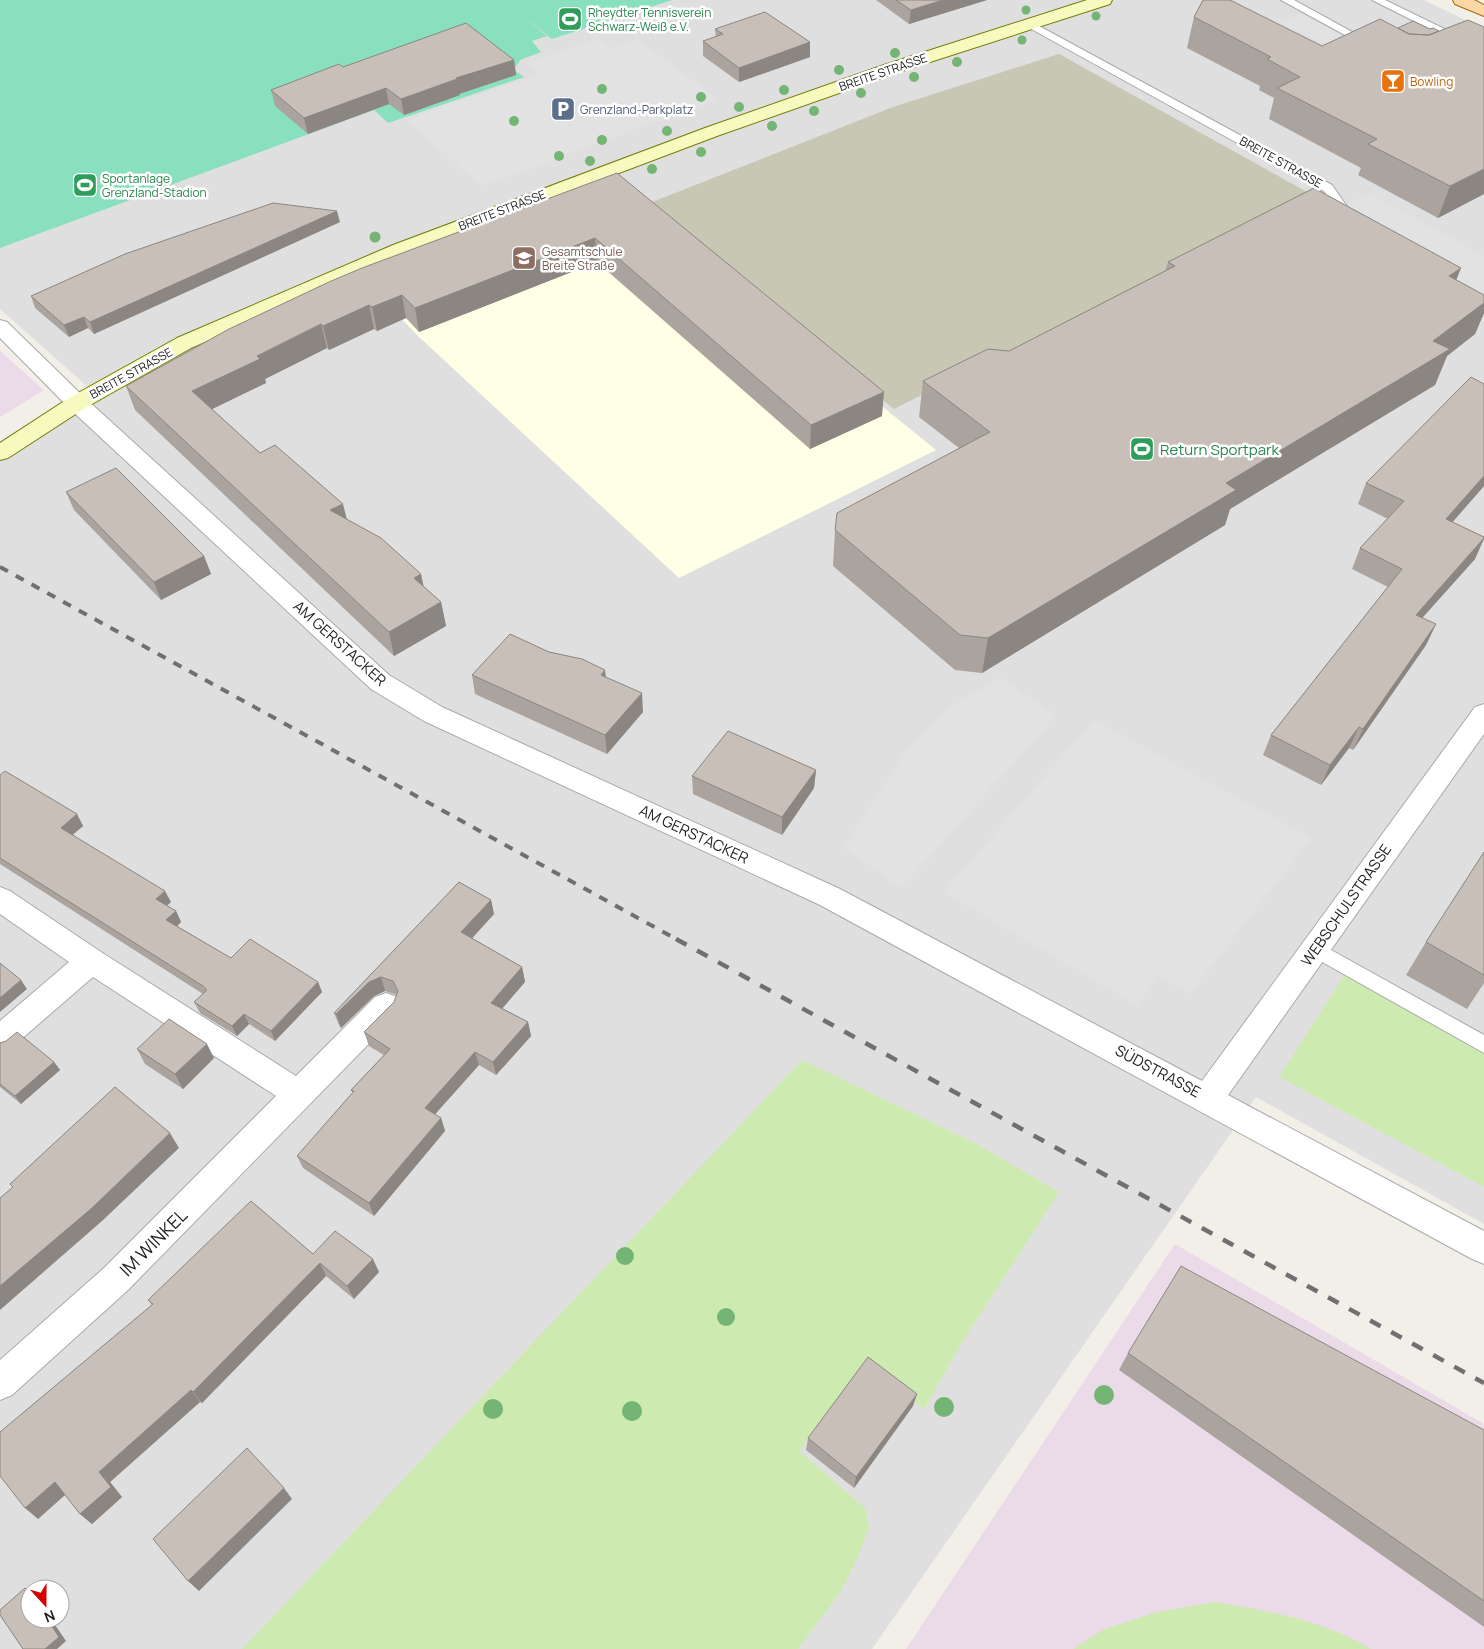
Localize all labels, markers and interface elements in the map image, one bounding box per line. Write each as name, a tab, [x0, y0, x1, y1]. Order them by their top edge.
place label: Rheydter Tennisverein Schwarz-Weiß e.V.	[588, 4, 711, 35]
sports icon: Rheydter Tennisverein Schwarz-Weiß e.V.	[557, 6, 583, 32]
street label: BREITE STRASSE	[837, 49, 930, 95]
bar icon: Bowling	[1380, 68, 1406, 94]
place label: Bowling	[1410, 73, 1453, 90]
parking icon: Grenzland-Parkplatz	[550, 96, 576, 122]
place label: Grenzland-Parkplatz	[580, 101, 693, 118]
street label: BREITE STRASSE	[1237, 132, 1326, 192]
place label: Sportanlage Grenzland-Stadion	[102, 170, 207, 201]
sports icon: Sportanlage Grenzland-Stadion	[72, 172, 98, 198]
street label: BREITE STRASSE	[456, 185, 548, 234]
place label: Gesamtschule Breite Straße	[542, 243, 622, 274]
school or university icon: Gesamtschule Breite Straße	[511, 245, 537, 271]
street label: BREITE STRASSE	[87, 343, 176, 403]
sports icon: Return Sportpark	[1129, 436, 1155, 462]
place label: Return Sportpark	[1160, 439, 1279, 460]
street label: AM GERSTACKER	[289, 596, 391, 690]
street label: AM GERSTACKER	[636, 799, 752, 869]
street label: WEBSCHULSTRASSE	[1296, 840, 1396, 970]
street label: SÜDSTRASSE	[1112, 1040, 1204, 1102]
street label: IM WINKEL	[114, 1203, 192, 1281]
north arrow	[20, 1579, 70, 1629]
text: N	[42, 1606, 58, 1627]

